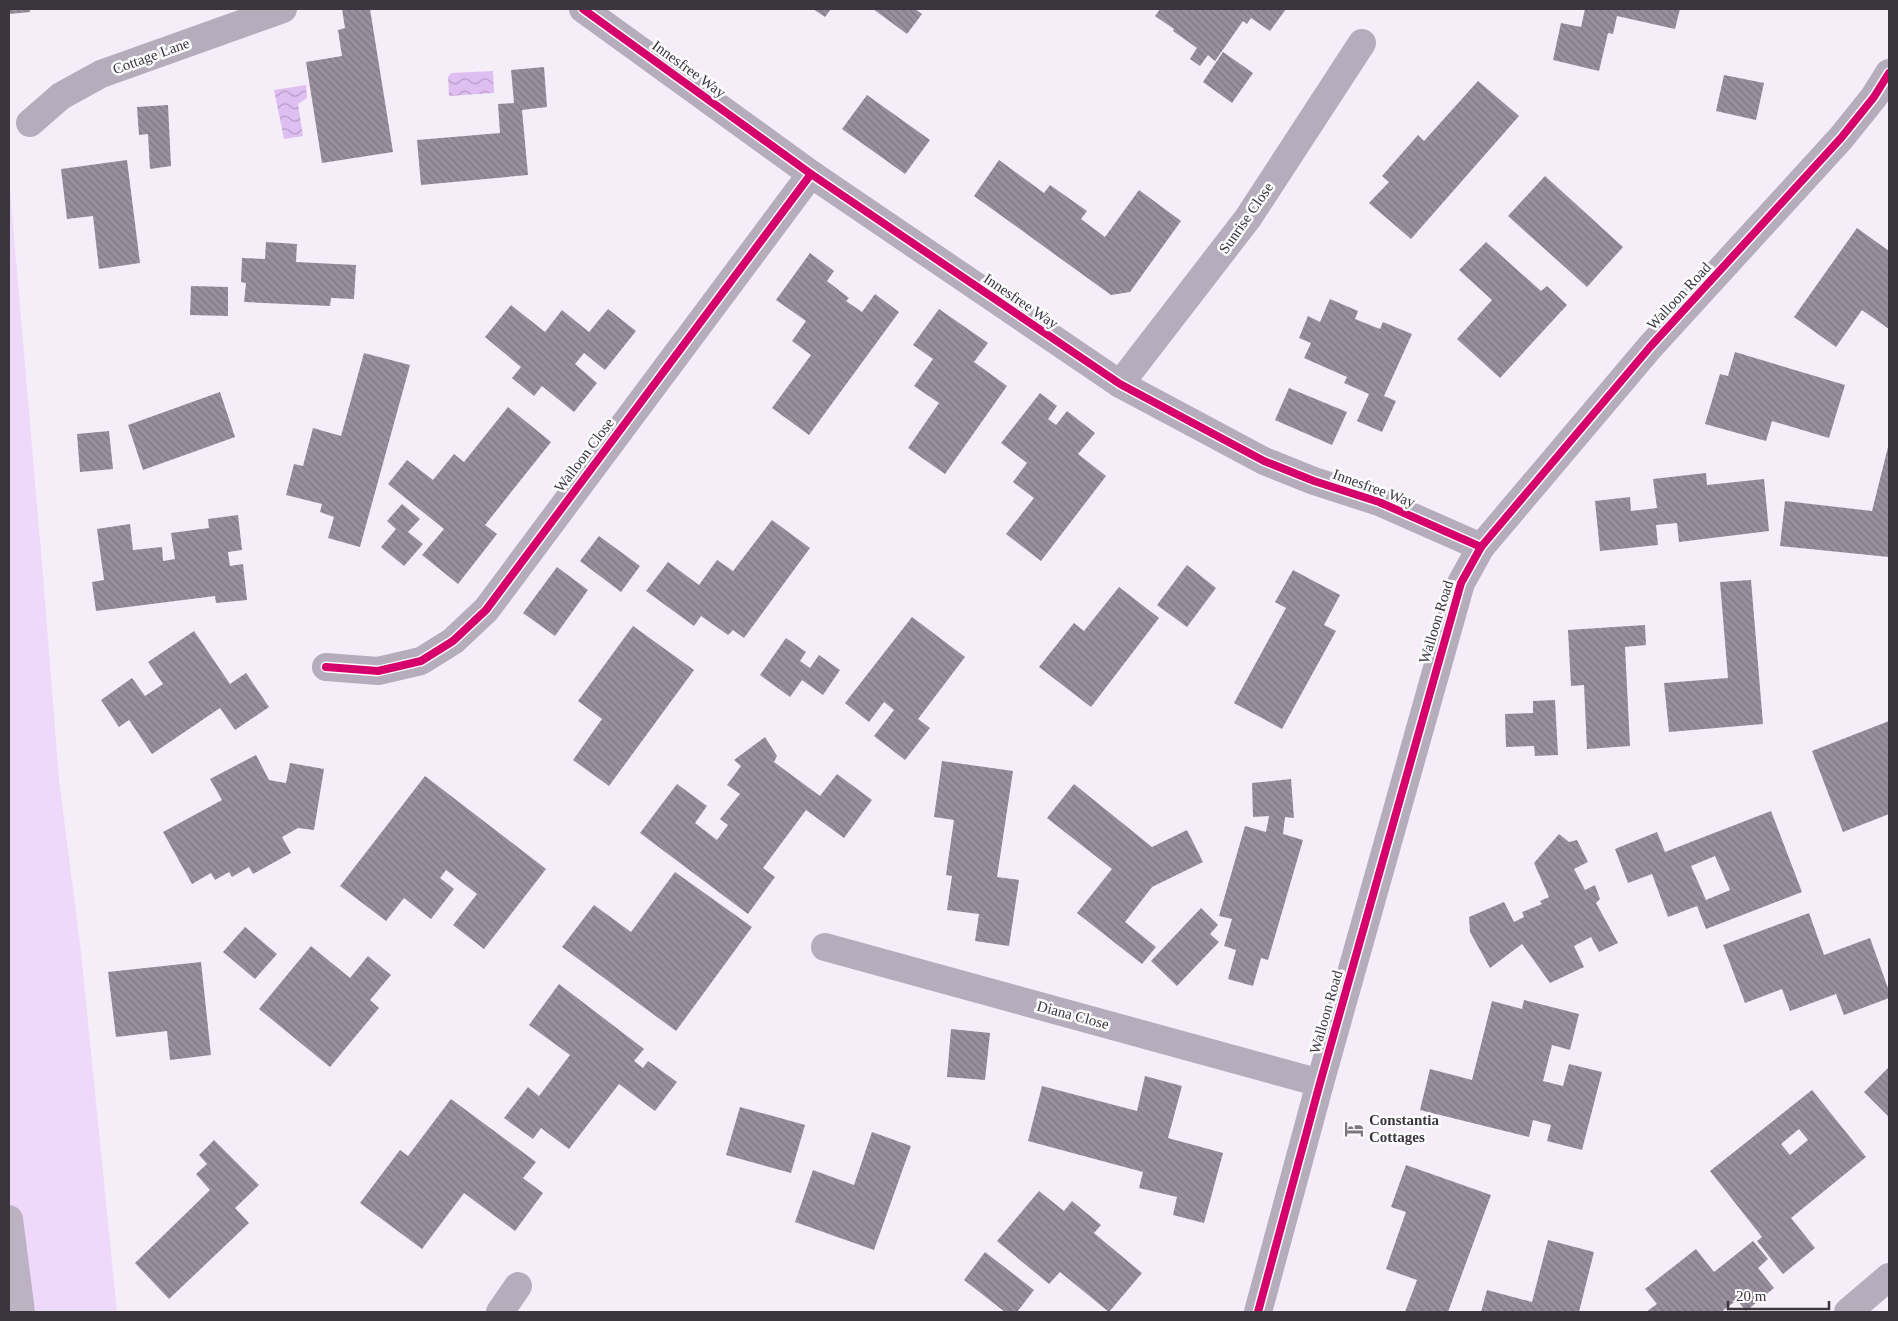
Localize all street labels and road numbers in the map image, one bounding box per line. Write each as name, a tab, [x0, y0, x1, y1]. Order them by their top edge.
street label: Cottage Lane	[110, 35, 192, 77]
street label: Innesfree Way	[649, 37, 729, 101]
street label: Sunrise Close	[1216, 179, 1277, 257]
street label: Walloon Road	[1644, 259, 1714, 333]
street label: Innesfree Way	[981, 270, 1062, 332]
street label: Walloon Close	[551, 415, 617, 495]
street label: Innesfree Way	[1331, 466, 1418, 510]
street label: Walloon Road	[1416, 578, 1456, 665]
street label: Walloon Road	[1306, 968, 1346, 1055]
street label: Diana Close	[1035, 998, 1111, 1032]

